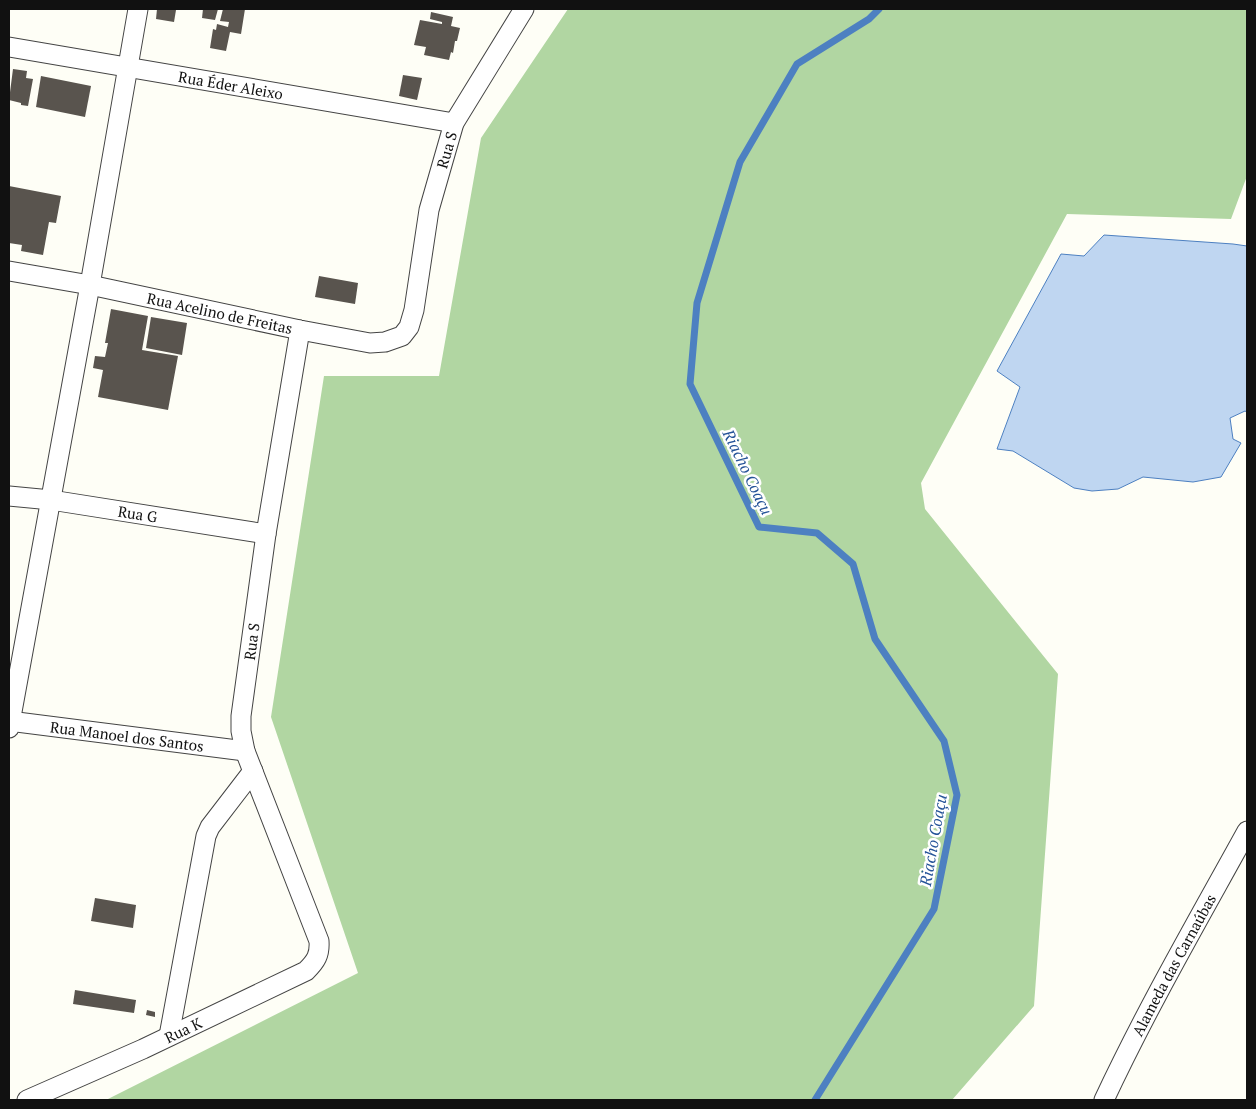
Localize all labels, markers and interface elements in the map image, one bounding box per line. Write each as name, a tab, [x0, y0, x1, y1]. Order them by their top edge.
street label: Rua Éder Aleixo	[177, 66, 285, 104]
street label: Rua S	[431, 129, 461, 171]
street label: Rua Acelino de Freitas	[145, 288, 294, 338]
water label: Riacho Coaçu	[717, 425, 778, 518]
street label: Rua G	[117, 501, 160, 527]
street label: Rua S	[239, 622, 264, 661]
street label: Rua Manoel dos Santos	[49, 716, 205, 756]
water label: Riacho Coaçu	[914, 792, 952, 889]
street label: Alameda das Carnaúbas	[1127, 890, 1220, 1039]
street label: Rua K	[161, 1012, 205, 1047]

